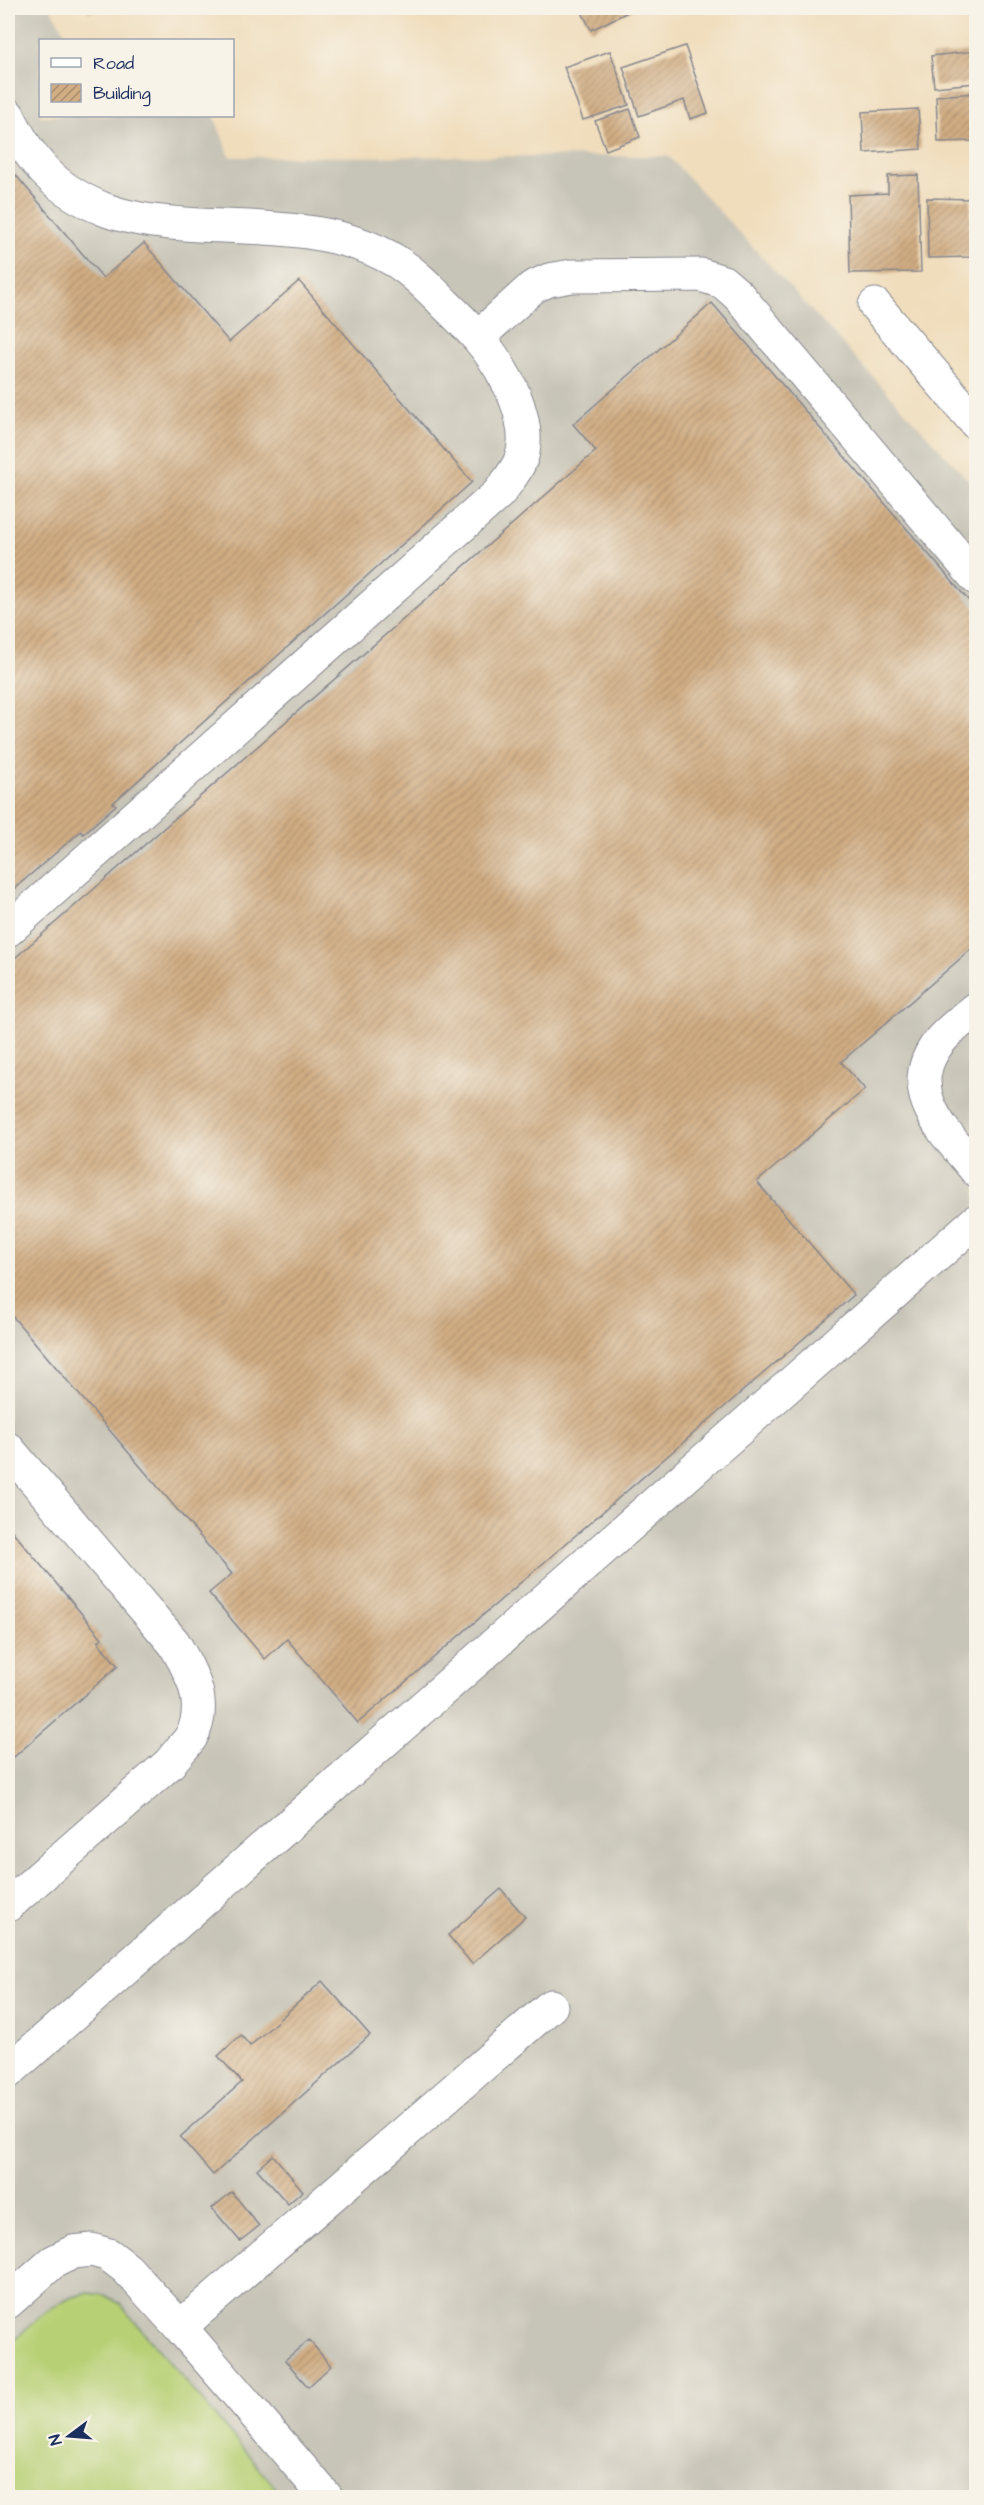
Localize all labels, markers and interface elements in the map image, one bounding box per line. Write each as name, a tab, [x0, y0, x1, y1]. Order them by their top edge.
legend	[39, 39, 234, 117]
text: Road	[93, 51, 134, 76]
text: Building	[93, 81, 151, 107]
north arrow	[39, 2406, 99, 2466]
text: N	[44, 2432, 67, 2448]

